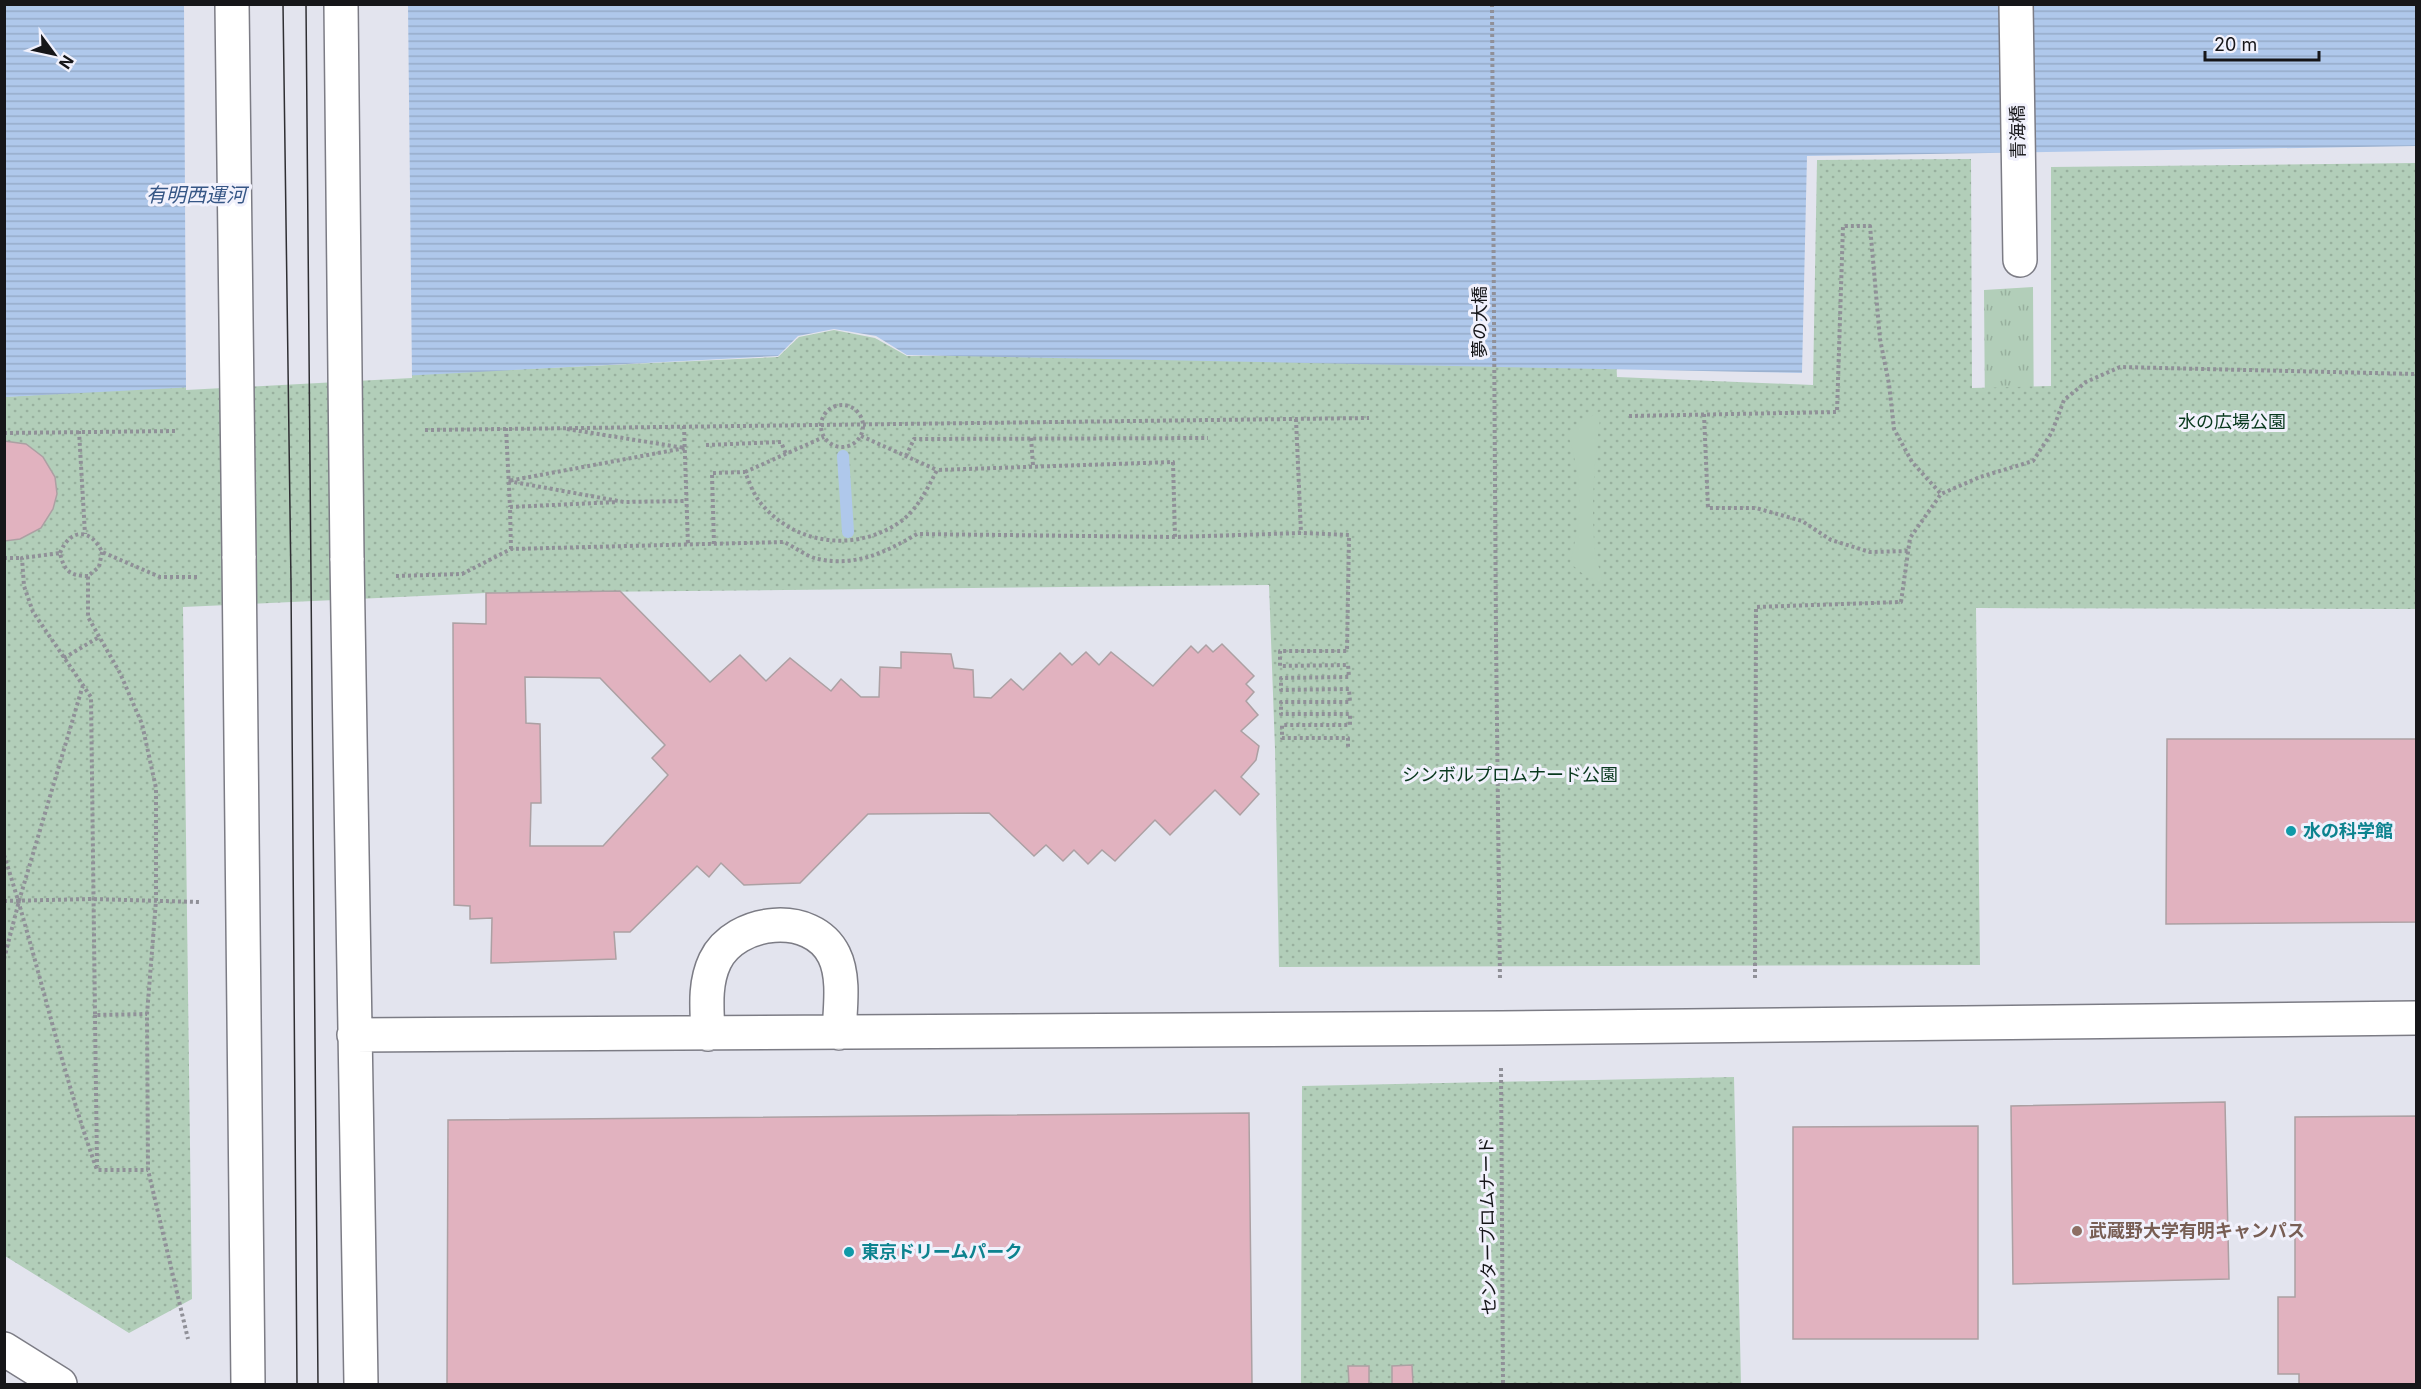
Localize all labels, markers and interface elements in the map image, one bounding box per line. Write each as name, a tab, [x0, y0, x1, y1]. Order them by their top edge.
north arrow	[24, 24, 84, 84]
scale bar	[2205, 24, 2319, 62]
text: 20 m	[2214, 34, 2257, 55]
text: N	[55, 52, 78, 73]
street label: 青海橋	[2007, 105, 2028, 159]
water label: 有明西運河	[146, 183, 250, 207]
street label: 夢の大橋	[1469, 286, 1490, 358]
park label: 水の広場公園	[2178, 411, 2286, 432]
park label: シンボルプロムナード公園	[1402, 764, 1618, 785]
place label: 水の科学館	[2303, 820, 2393, 841]
marker: 水の科学館	[2284, 824, 2298, 838]
street label: センタープロムナード	[1475, 1136, 1500, 1316]
place label: 武蔵野大学有明キャンパス	[2089, 1220, 2305, 1241]
marker: 武蔵野大学有明キャンパス	[2070, 1224, 2084, 1238]
place label: 東京ドリームパーク	[861, 1241, 1022, 1262]
marker: 東京ドリームパーク	[842, 1245, 856, 1259]

